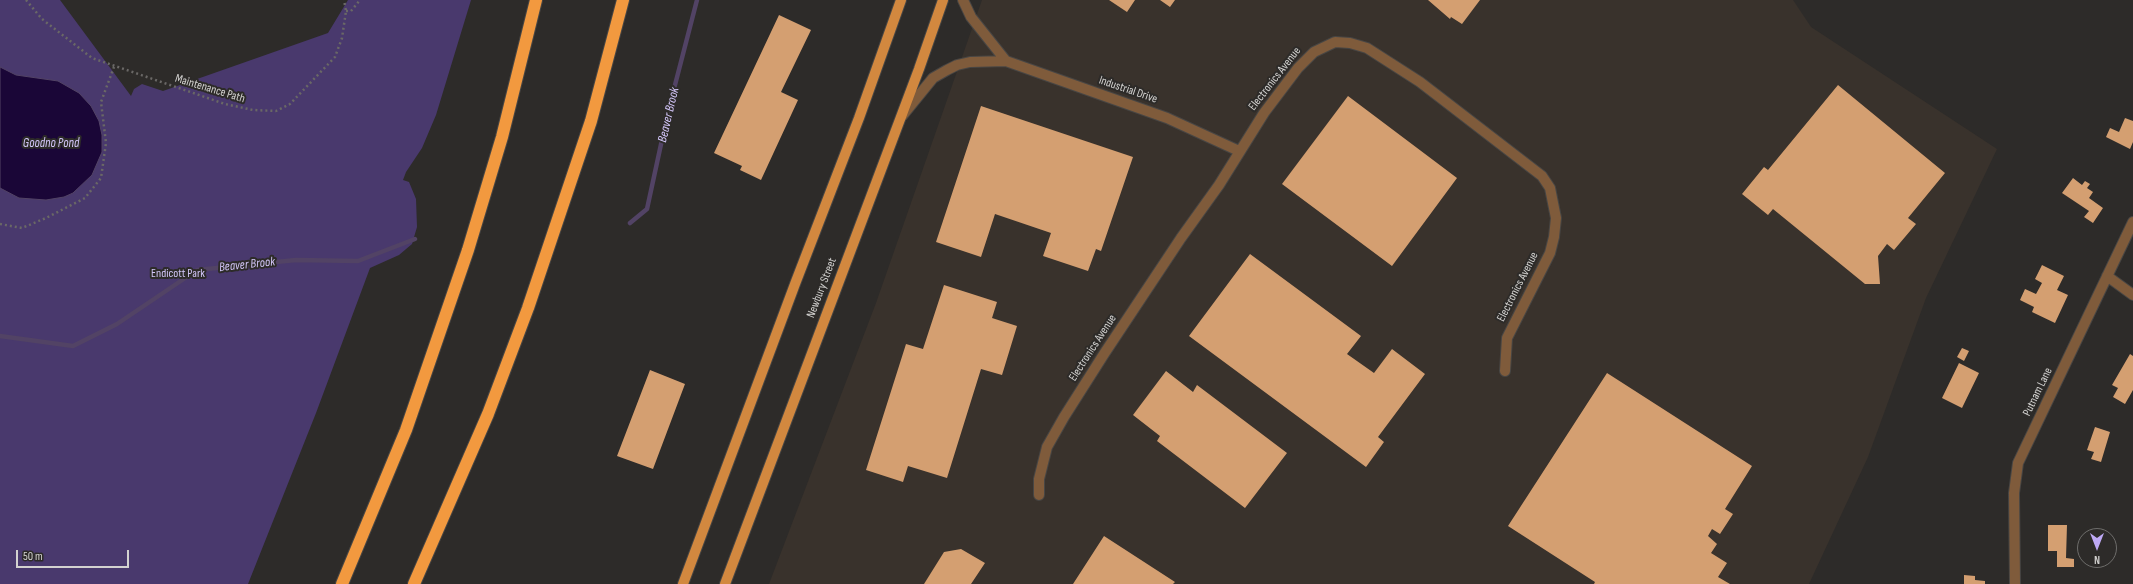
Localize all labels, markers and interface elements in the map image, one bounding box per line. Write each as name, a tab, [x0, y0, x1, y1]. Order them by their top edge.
street label: Electronics Avenue	[1246, 44, 1304, 114]
street label: Maintenance Path	[173, 72, 247, 106]
street label: Industrial Drive	[1097, 73, 1159, 107]
water label: Beaver Brook	[655, 86, 683, 144]
water label: Goodno Pond	[23, 136, 79, 152]
street label: Electronics Avenue	[1494, 250, 1542, 324]
water label: Beaver Brook	[218, 254, 276, 276]
street label: Newbury Street	[804, 256, 840, 320]
park label: Endicott Park	[151, 267, 205, 281]
street label: Electronics Avenue	[1066, 312, 1120, 384]
street label: Putnam Lane	[2020, 365, 2056, 419]
north arrow	[2077, 528, 2117, 568]
scale bar	[18, 542, 131, 568]
text: 50 m	[23, 549, 43, 564]
text: N	[2094, 553, 2100, 566]

